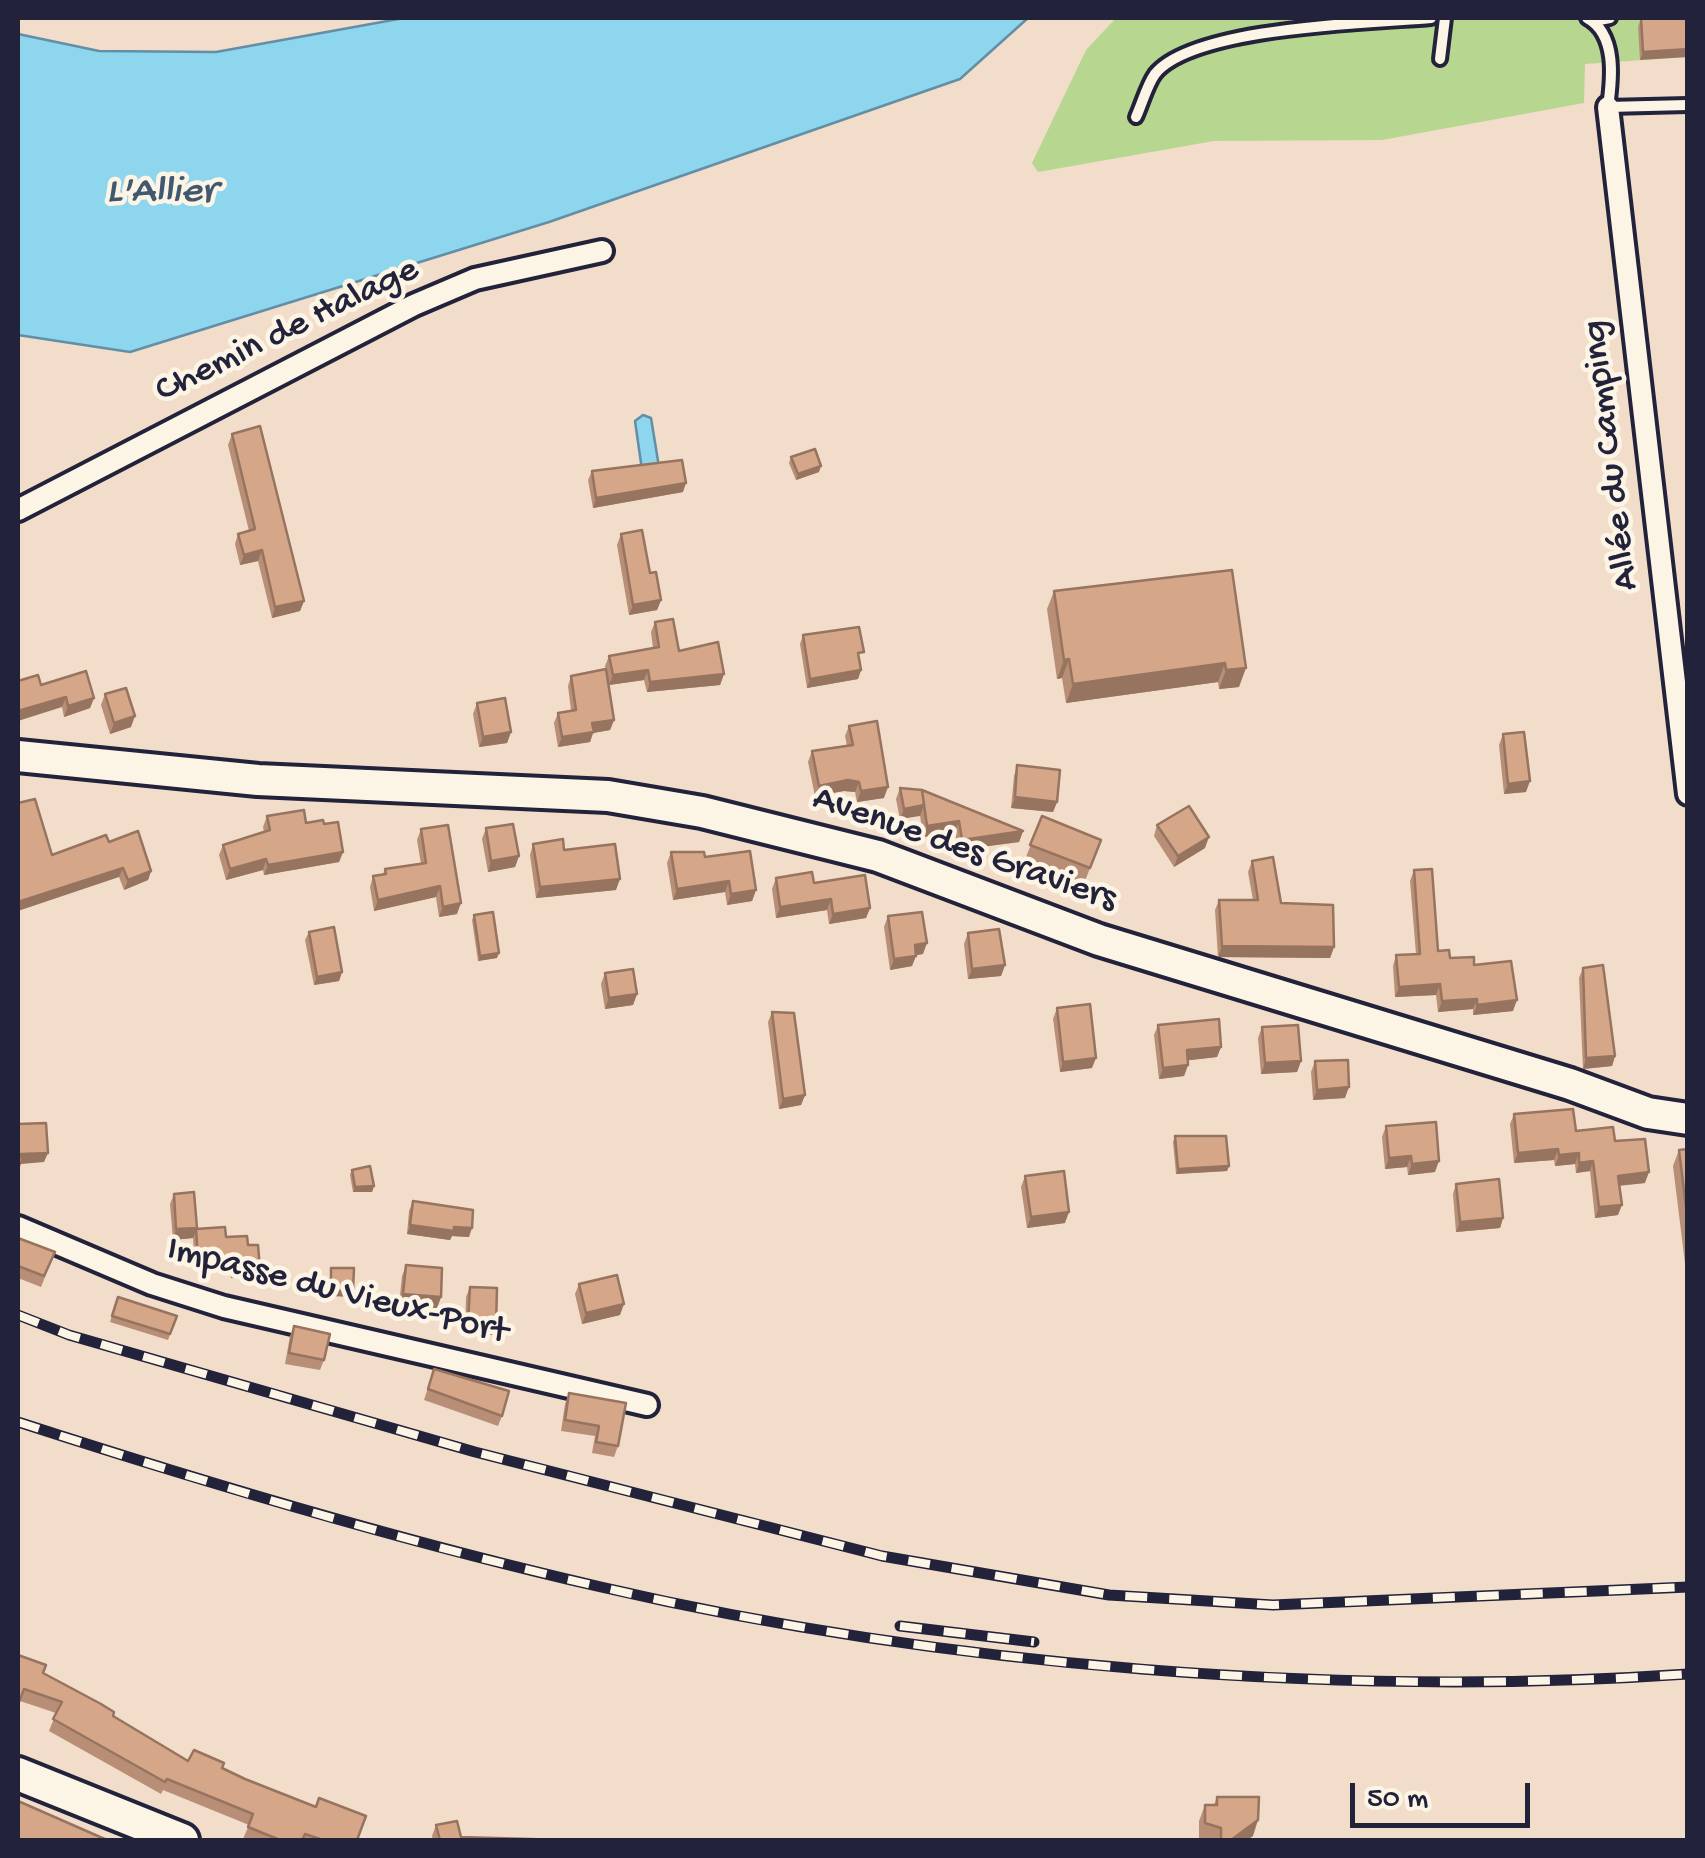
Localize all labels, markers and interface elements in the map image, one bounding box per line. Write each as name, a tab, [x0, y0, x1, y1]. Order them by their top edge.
water label: L'Allier	[106, 170, 216, 218]
street label: Chemin de Halage	[149, 249, 427, 415]
street label: Allée du Camping	[1574, 317, 1652, 593]
street label: Avenue des Graviers	[806, 778, 1122, 924]
street label: Impasse du Vieux-Port	[162, 1229, 512, 1357]
scale bar	[1355, 1763, 1535, 1825]
text: 50 m	[1367, 1783, 1428, 1818]

